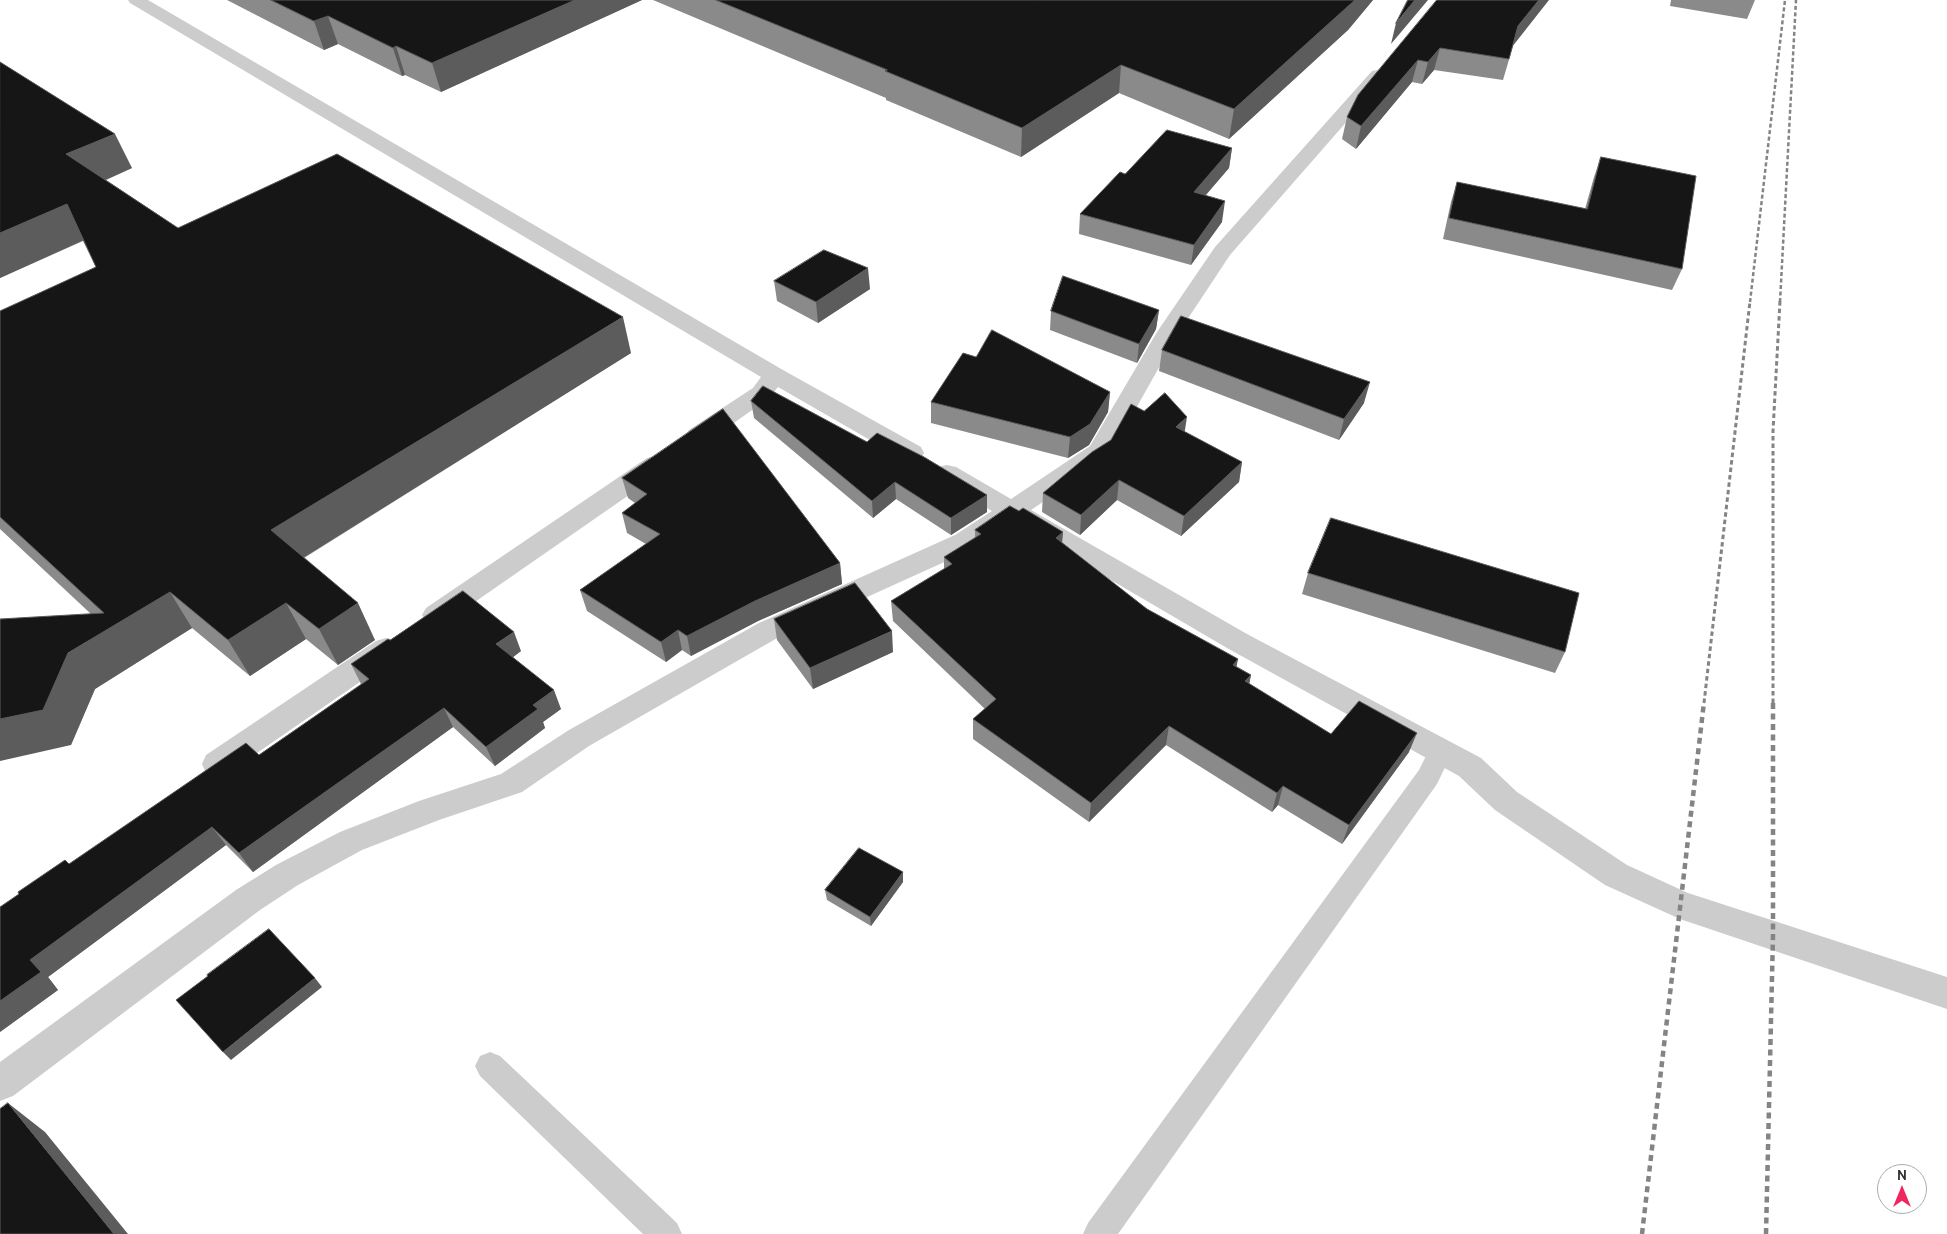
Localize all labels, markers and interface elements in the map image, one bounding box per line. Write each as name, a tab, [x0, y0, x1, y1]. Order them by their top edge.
north arrow	[1877, 1164, 1927, 1214]
text: N	[1897, 1166, 1907, 1184]

